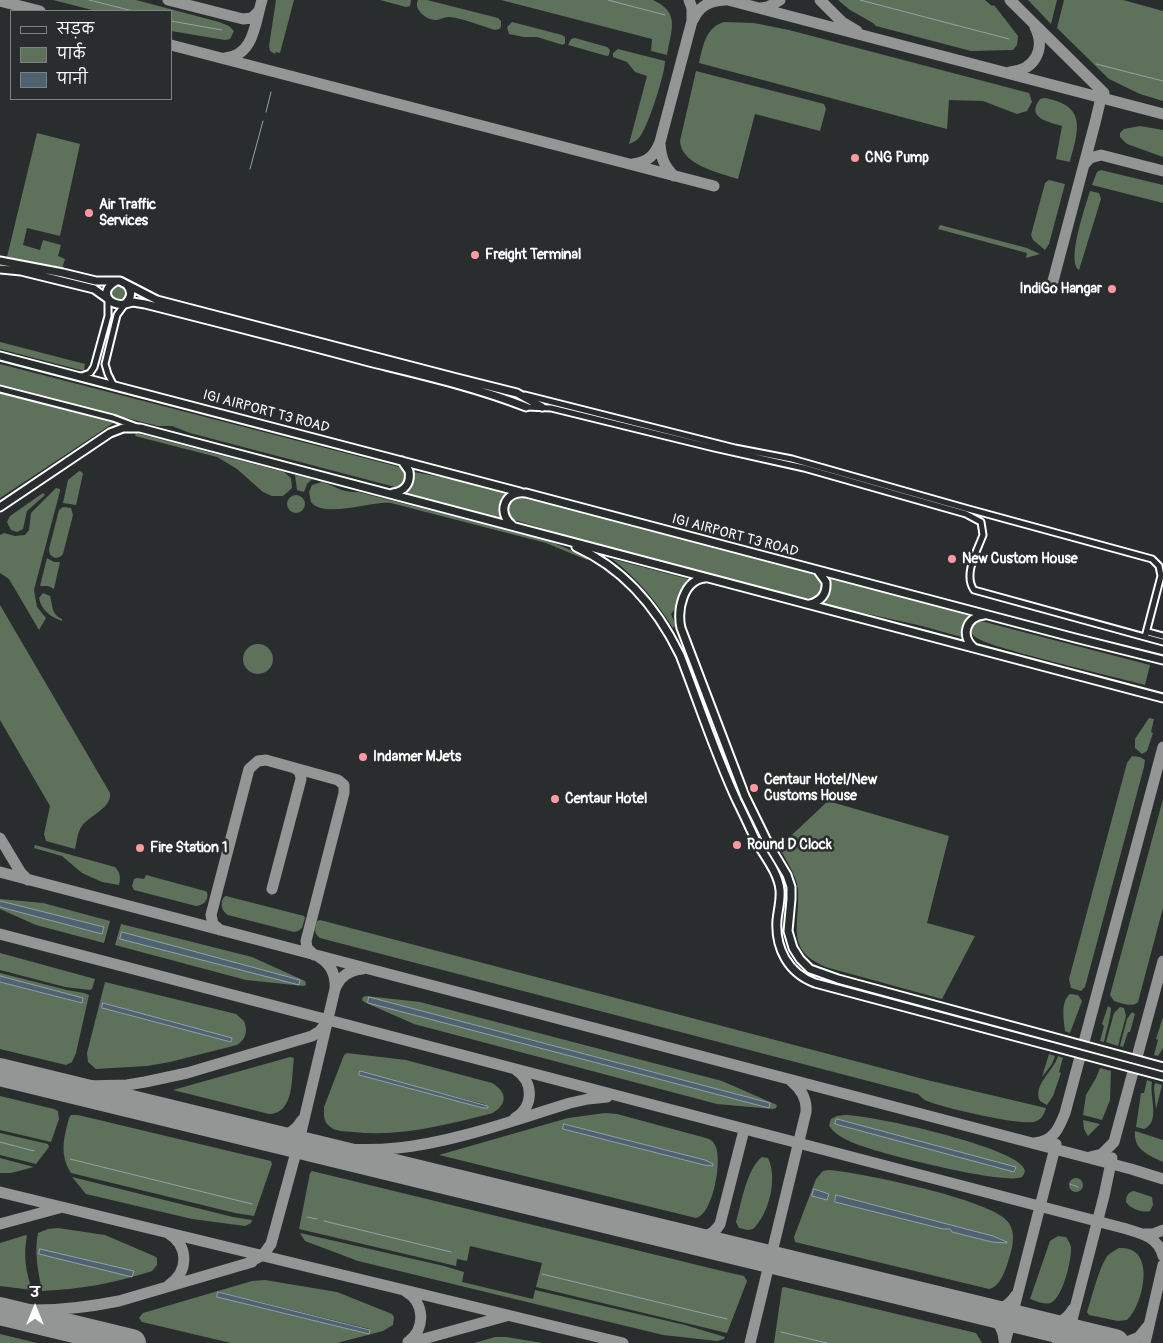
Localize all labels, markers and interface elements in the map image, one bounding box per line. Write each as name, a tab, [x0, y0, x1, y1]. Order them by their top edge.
legend	[10, 10, 172, 100]
text: सड़क	[57, 20, 94, 39]
text: पार्क	[57, 45, 85, 64]
text: पानी	[57, 70, 88, 89]
place label: CNG Pump	[865, 150, 929, 166]
marker: CNG Pump	[849, 152, 861, 164]
place label: Air Traffic Services	[99, 197, 156, 230]
marker: Air Traffic Services	[83, 207, 95, 219]
place label: Freight Terminal	[485, 247, 581, 263]
marker: Freight Terminal	[469, 249, 481, 261]
place label: IndiGo Hangar	[1020, 281, 1102, 297]
marker: IndiGo Hangar	[1106, 283, 1118, 295]
street label: IGI AIRPORT T3 ROAD	[201, 387, 331, 437]
street label: IGI AIRPORT T3 ROAD	[670, 511, 800, 561]
place label: New Custom House	[962, 551, 1078, 567]
marker: New Custom House	[946, 553, 958, 565]
place label: Indamer MJets	[373, 749, 461, 765]
marker: Indamer MJets	[357, 751, 369, 763]
place label: Centaur Hotel/New Customs House	[764, 772, 877, 804]
marker: Centaur Hotel/New Customs House	[748, 782, 760, 794]
place label: Centaur Hotel	[565, 791, 647, 807]
marker: Centaur Hotel	[549, 793, 561, 805]
place label: Round D Clock	[747, 837, 832, 853]
marker: Round D Clock	[731, 839, 743, 851]
place label: Fire Station 1	[150, 840, 227, 856]
marker: Fire Station 1	[134, 842, 146, 854]
north arrow	[10, 1283, 60, 1333]
text: उ	[30, 1284, 40, 1301]

